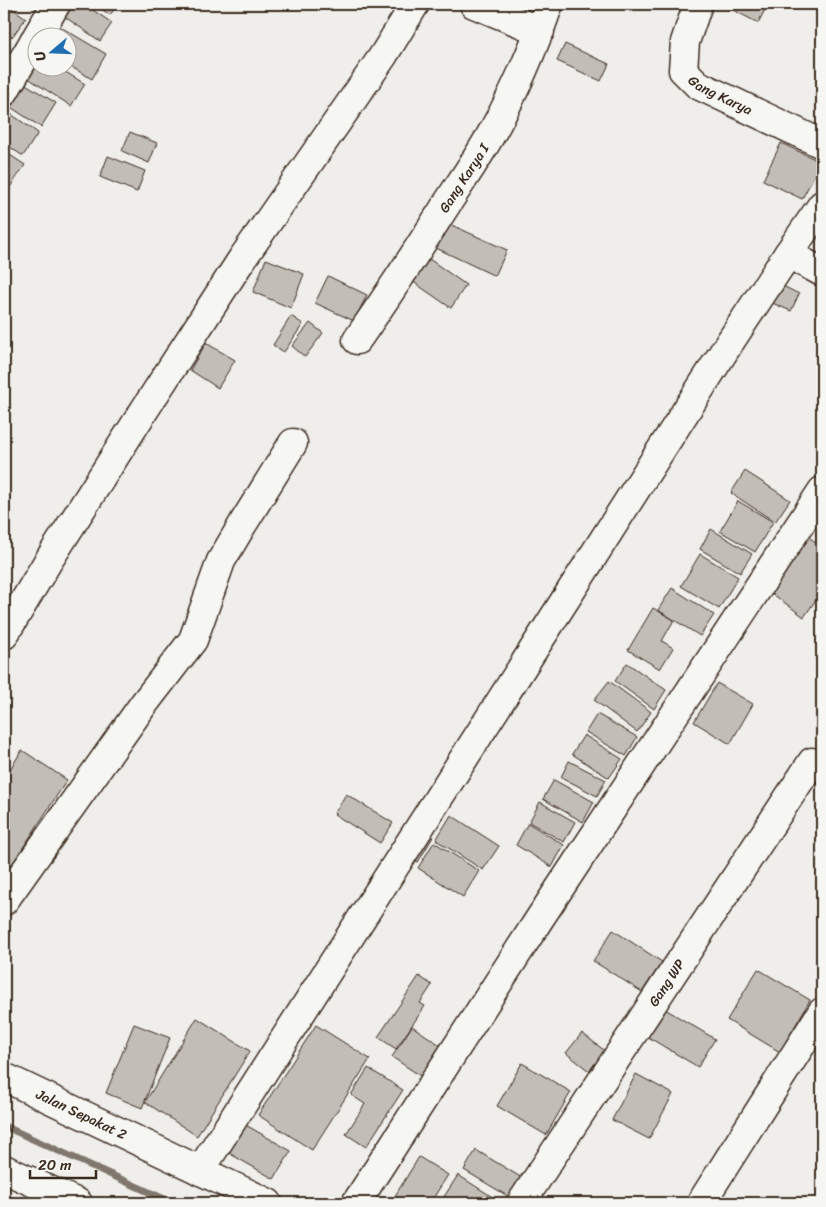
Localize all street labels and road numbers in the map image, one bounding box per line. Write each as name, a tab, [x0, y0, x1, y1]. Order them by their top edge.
street label: Gang Karya	[682, 69, 757, 122]
street label: Gang Karya I	[432, 137, 497, 218]
street label: Gang WP	[642, 954, 692, 1012]
street label: Jalan Sepakat 2	[31, 1082, 131, 1147]

